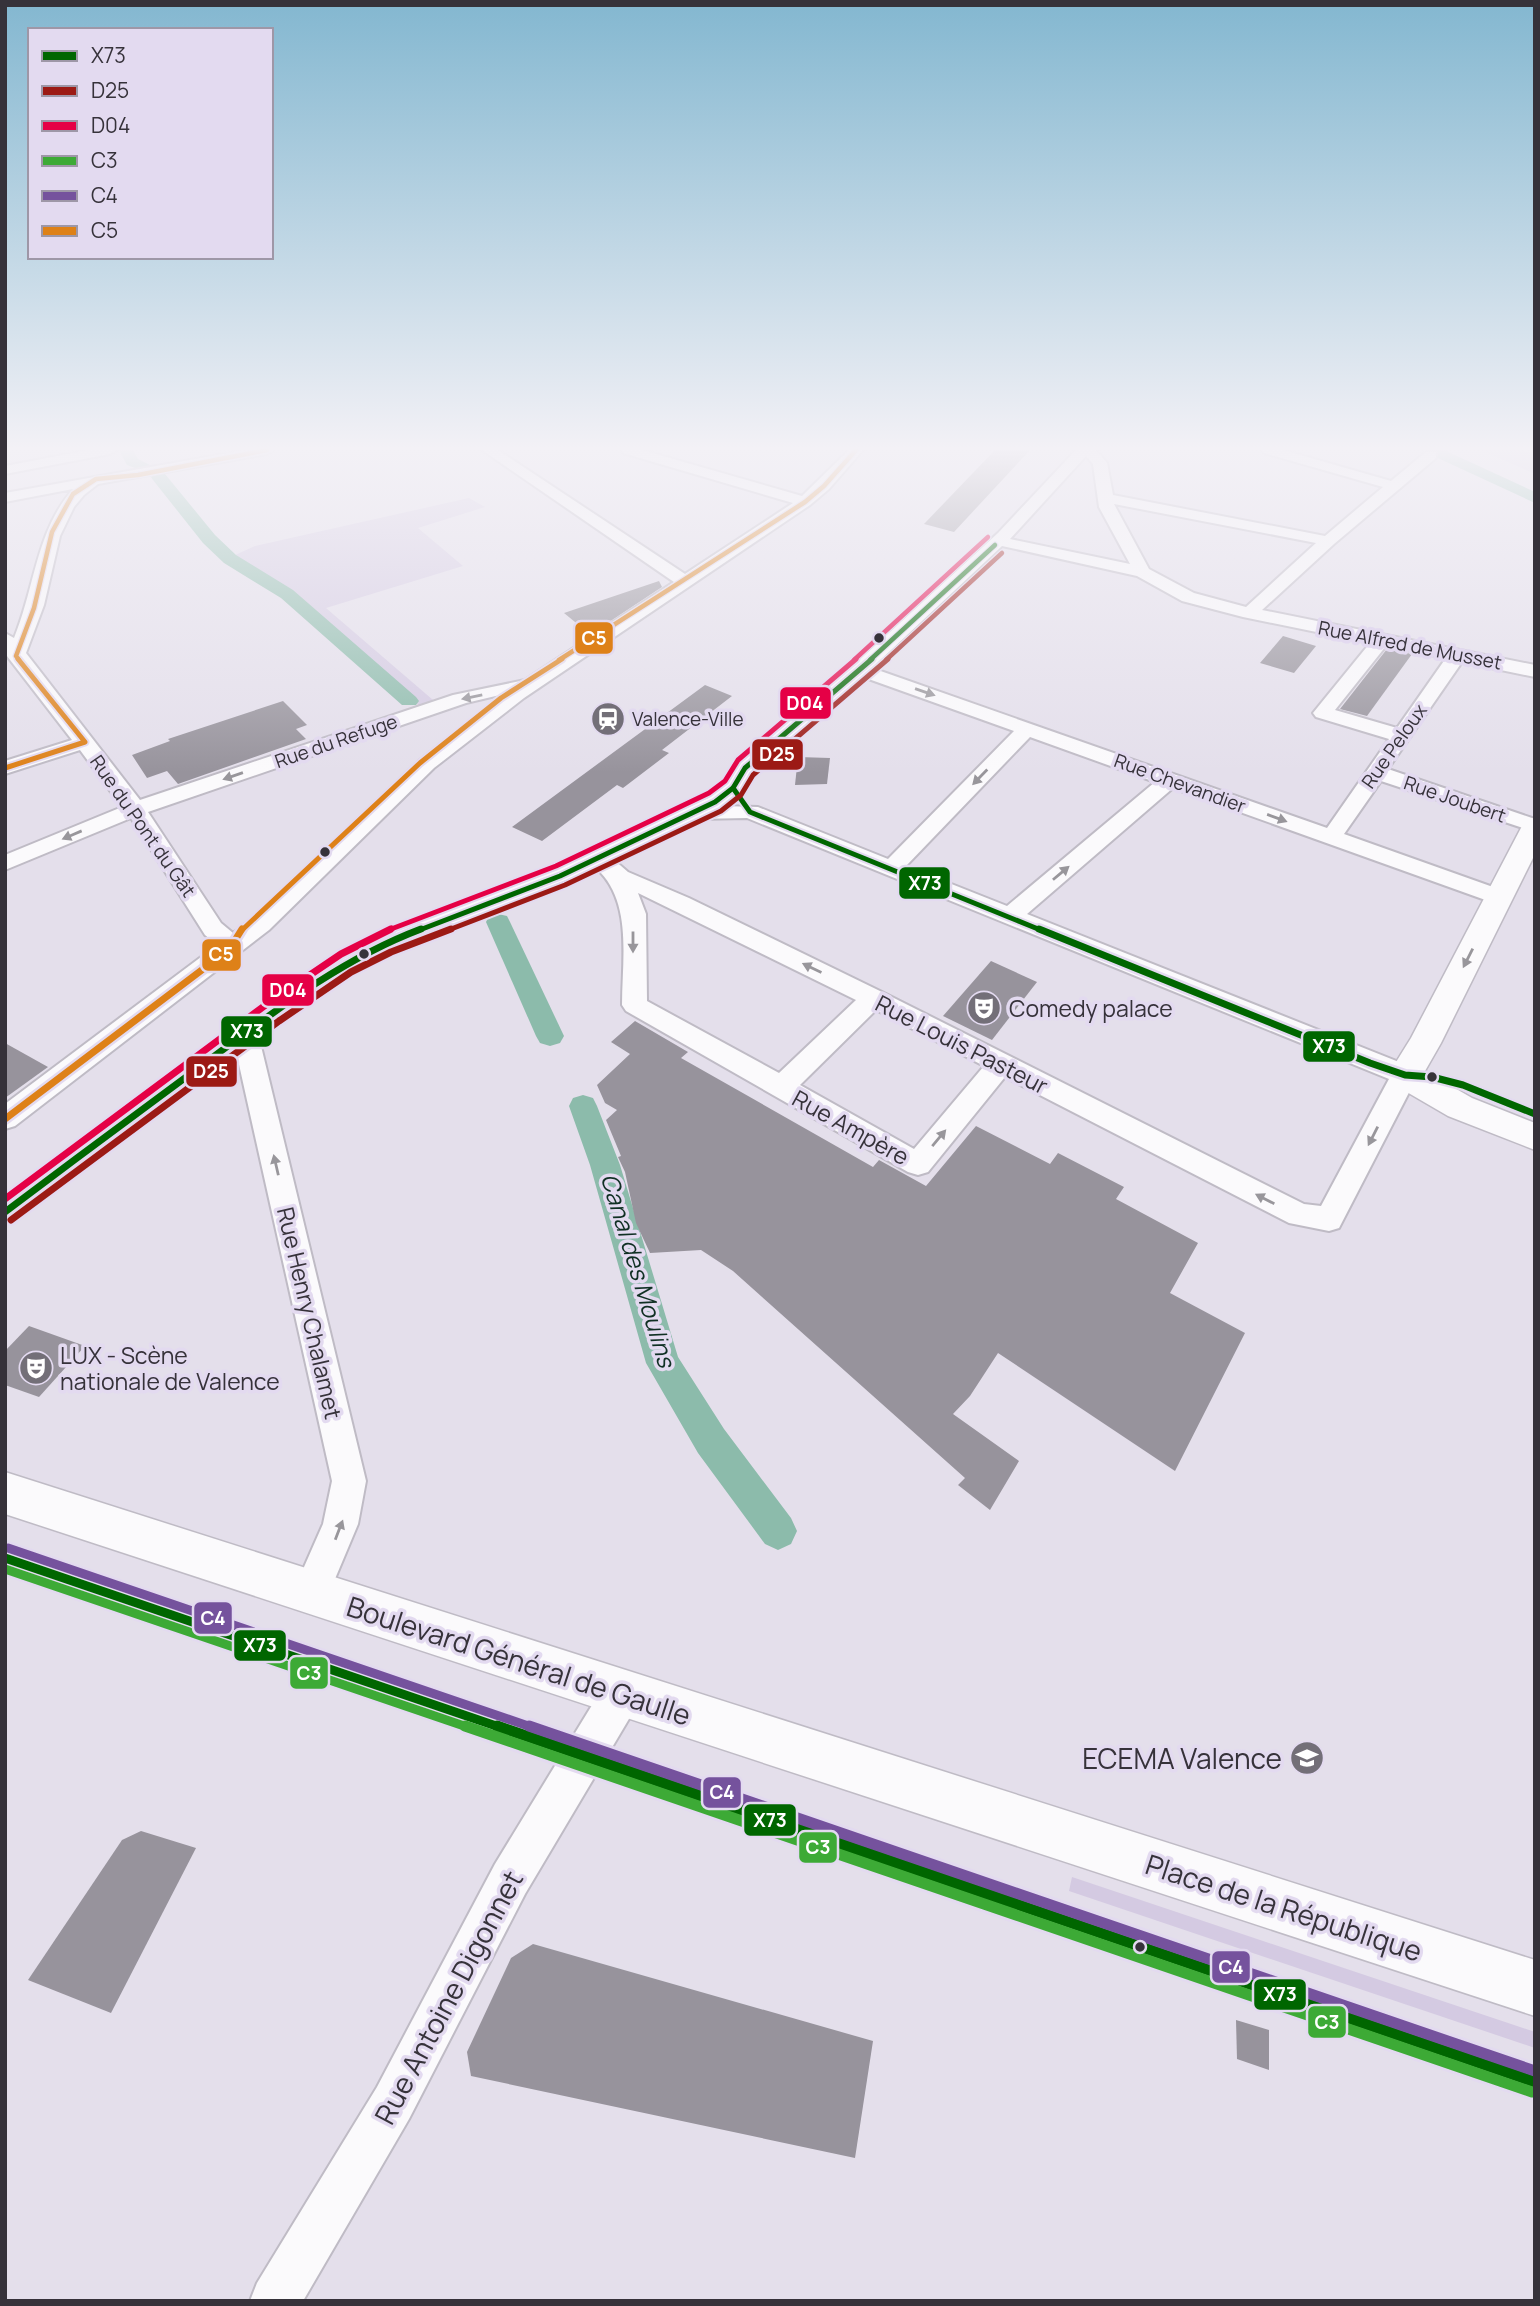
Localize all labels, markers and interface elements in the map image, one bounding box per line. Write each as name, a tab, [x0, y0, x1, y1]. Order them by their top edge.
legend	[28, 28, 273, 259]
text: X73	[91, 41, 126, 69]
text: D25	[91, 76, 129, 104]
text: D04	[91, 111, 130, 139]
text: C3	[91, 146, 118, 174]
text: C4	[91, 181, 118, 209]
text: C5	[91, 216, 118, 244]
street label: Rue Alfred de Musset	[1316, 614, 1504, 676]
line badge: C5	[574, 621, 614, 655]
text: C5	[581, 625, 607, 651]
unlabelled marker	[872, 631, 886, 645]
line badge: D04	[779, 686, 832, 720]
one-way arrow	[914, 687, 935, 698]
text: D04	[786, 690, 824, 716]
one-way arrow	[461, 691, 483, 702]
street label: Rue Peloux	[1355, 699, 1433, 793]
station icon: Valence-Ville	[589, 700, 627, 738]
place label: Valence-Ville	[632, 706, 744, 732]
street label: Rue du Refuge	[271, 708, 401, 774]
line badge: D25	[751, 738, 804, 771]
text: D25	[759, 741, 795, 767]
street label: Rue Chevandier	[1111, 747, 1250, 819]
street label: Rue du Pont du Gât	[84, 750, 202, 902]
one-way arrow	[973, 768, 989, 785]
street label: Rue Joubert	[1401, 769, 1509, 829]
one-way arrow	[223, 771, 244, 782]
one-way arrow	[1267, 813, 1288, 824]
one-way arrow	[62, 830, 83, 841]
unlabelled marker	[318, 845, 332, 859]
one-way arrow	[1052, 865, 1070, 880]
line badge: X73	[898, 866, 951, 900]
text: X73	[908, 870, 942, 896]
one-way arrow	[627, 931, 639, 953]
line badge: C5	[201, 938, 242, 972]
text: C5	[208, 941, 234, 967]
unlabelled marker	[357, 947, 371, 961]
one-way arrow	[1462, 948, 1473, 968]
one-way arrow	[802, 962, 822, 973]
line badge: D04	[261, 973, 315, 1007]
text: D04	[269, 977, 307, 1003]
street label: Rue Louis Pasteur	[870, 987, 1054, 1101]
theatre icon: Comedy palace	[965, 989, 1003, 1027]
place label: Comedy palace	[1009, 992, 1173, 1024]
line badge: X73	[220, 1015, 273, 1048]
text: X73	[230, 1018, 264, 1044]
line badge: X73	[1302, 1030, 1356, 1063]
text: X73	[1312, 1033, 1346, 1059]
line badge: D25	[185, 1055, 238, 1088]
text: D25	[193, 1058, 229, 1084]
unlabelled marker	[1425, 1070, 1439, 1084]
street label: Rue Ampère	[787, 1082, 915, 1172]
one-way arrow	[1367, 1126, 1379, 1146]
one-way arrow	[931, 1130, 946, 1147]
one-way arrow	[270, 1154, 281, 1176]
water label: Canal des Moulins	[594, 1169, 685, 1373]
one-way arrow	[1255, 1193, 1275, 1204]
street label: Rue Henry Chalamet	[270, 1204, 350, 1422]
place label: LUX - Scène nationale de Valence	[60, 1339, 280, 1397]
theatre icon: LUX - Scène nationale de Valence	[17, 1349, 55, 1387]
one-way arrow	[333, 1519, 344, 1540]
street label: Boulevard Général de Gaulle	[342, 1586, 696, 1734]
line badge: C4	[193, 1601, 233, 1635]
text: C4	[200, 1605, 226, 1631]
line badge: X73	[233, 1629, 287, 1662]
text: X73	[243, 1632, 277, 1658]
line badge: C3	[289, 1656, 329, 1690]
text: C3	[296, 1660, 322, 1686]
place label: ECEMA Valence	[1082, 1739, 1282, 1777]
school or university icon: ECEMA Valence	[1288, 1739, 1326, 1777]
line badge: C4	[702, 1776, 742, 1809]
text: C4	[709, 1779, 735, 1805]
line badge: X73	[743, 1803, 797, 1837]
text: X73	[753, 1807, 787, 1833]
line badge: C3	[798, 1831, 838, 1864]
text: C3	[805, 1834, 831, 1860]
street label: Place de la République	[1141, 1844, 1427, 1970]
street label: Rue Antoine Digonnet	[365, 1864, 531, 2130]
unlabelled marker	[1133, 1940, 1147, 1954]
line badge: C4	[1211, 1950, 1251, 1984]
text: C4	[1218, 1954, 1244, 1980]
line badge: X73	[1253, 1978, 1307, 2011]
text: X73	[1263, 1981, 1297, 2007]
line badge: C3	[1307, 2005, 1347, 2039]
text: C3	[1314, 2009, 1340, 2035]

